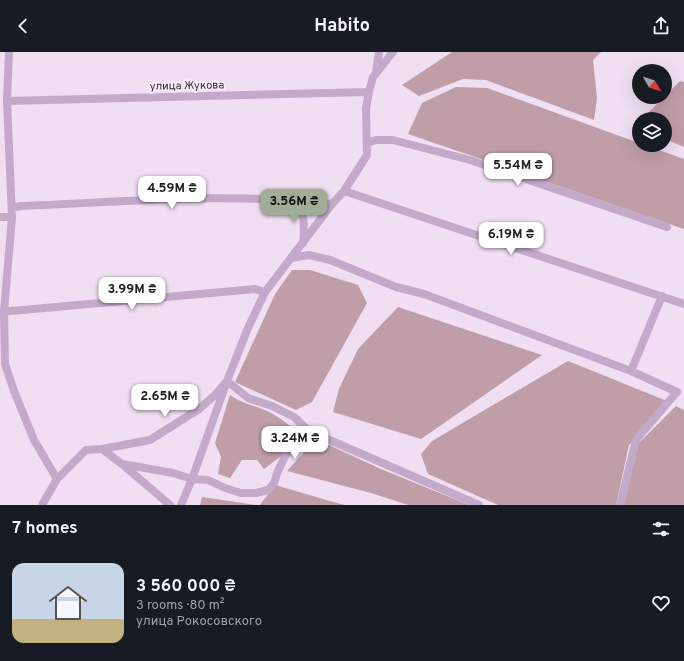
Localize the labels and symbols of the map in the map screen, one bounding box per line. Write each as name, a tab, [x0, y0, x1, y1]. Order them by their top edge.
north arrow	[632, 64, 672, 104]
street label: улица Жукова	[150, 78, 225, 94]
pin: 5.54M ₴	[481, 153, 555, 187]
pin: 4.59M ₴	[135, 176, 209, 210]
pin: 3.56M ₴	[257, 189, 331, 223]
pin: 6.19M ₴	[474, 222, 548, 256]
pin: 3.99M ₴	[95, 277, 169, 311]
pin: 2.65M ₴	[128, 384, 202, 418]
pin: 3.24M ₴	[258, 426, 332, 460]

